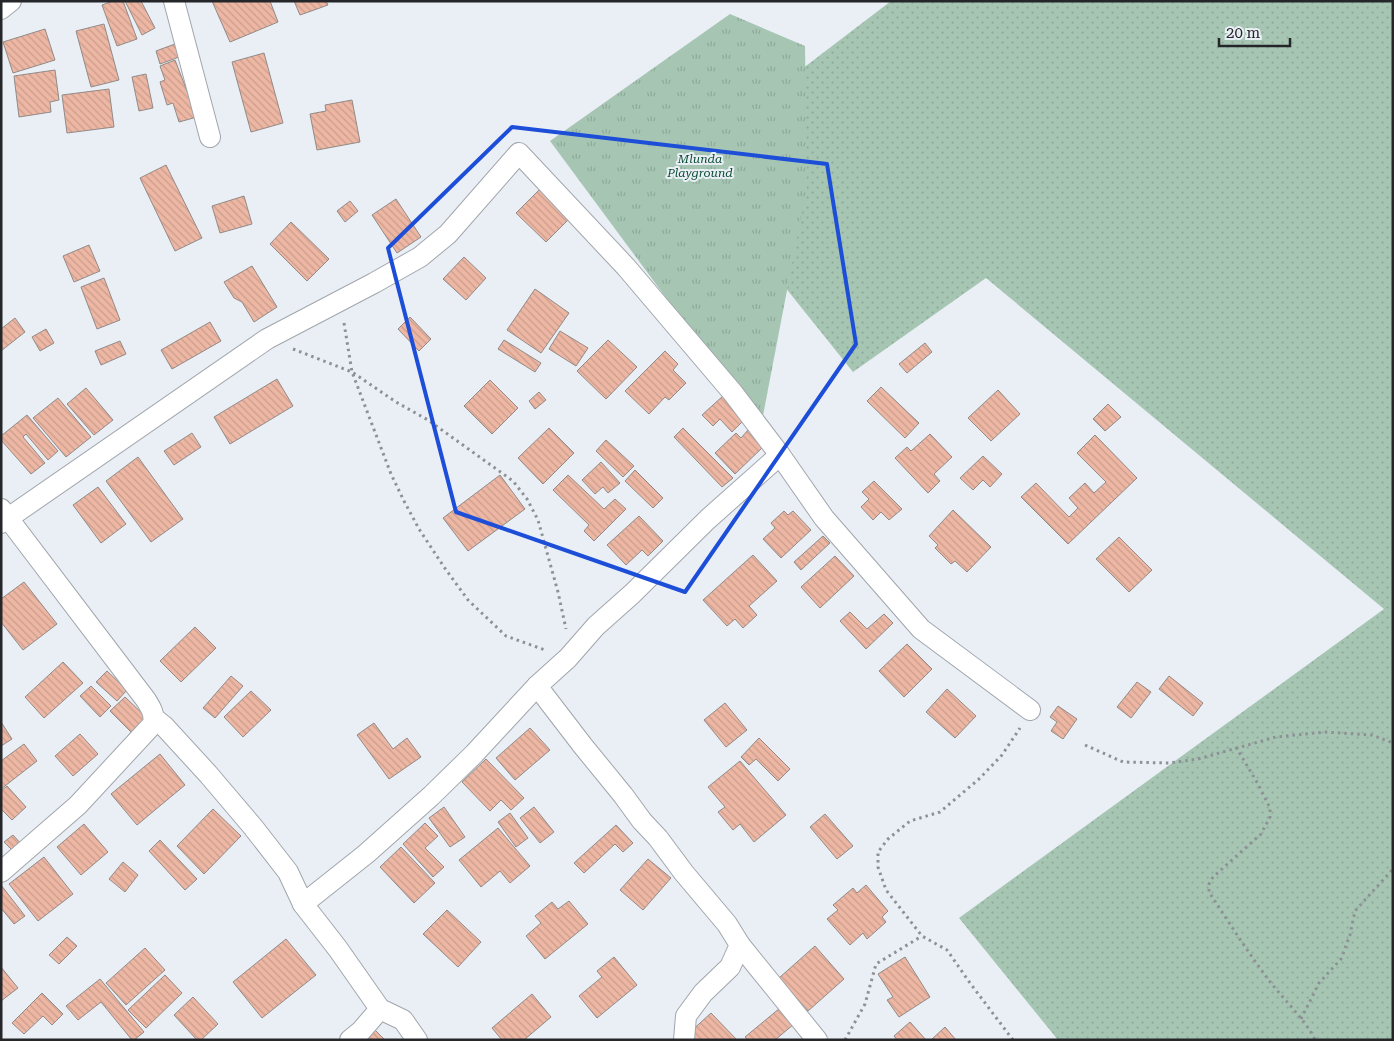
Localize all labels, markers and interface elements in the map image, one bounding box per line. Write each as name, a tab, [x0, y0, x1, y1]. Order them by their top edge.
scale bar	[1219, 15, 1290, 47]
text: 20 m	[1226, 24, 1261, 42]
park label: Mlunda Playground	[666, 152, 733, 180]

